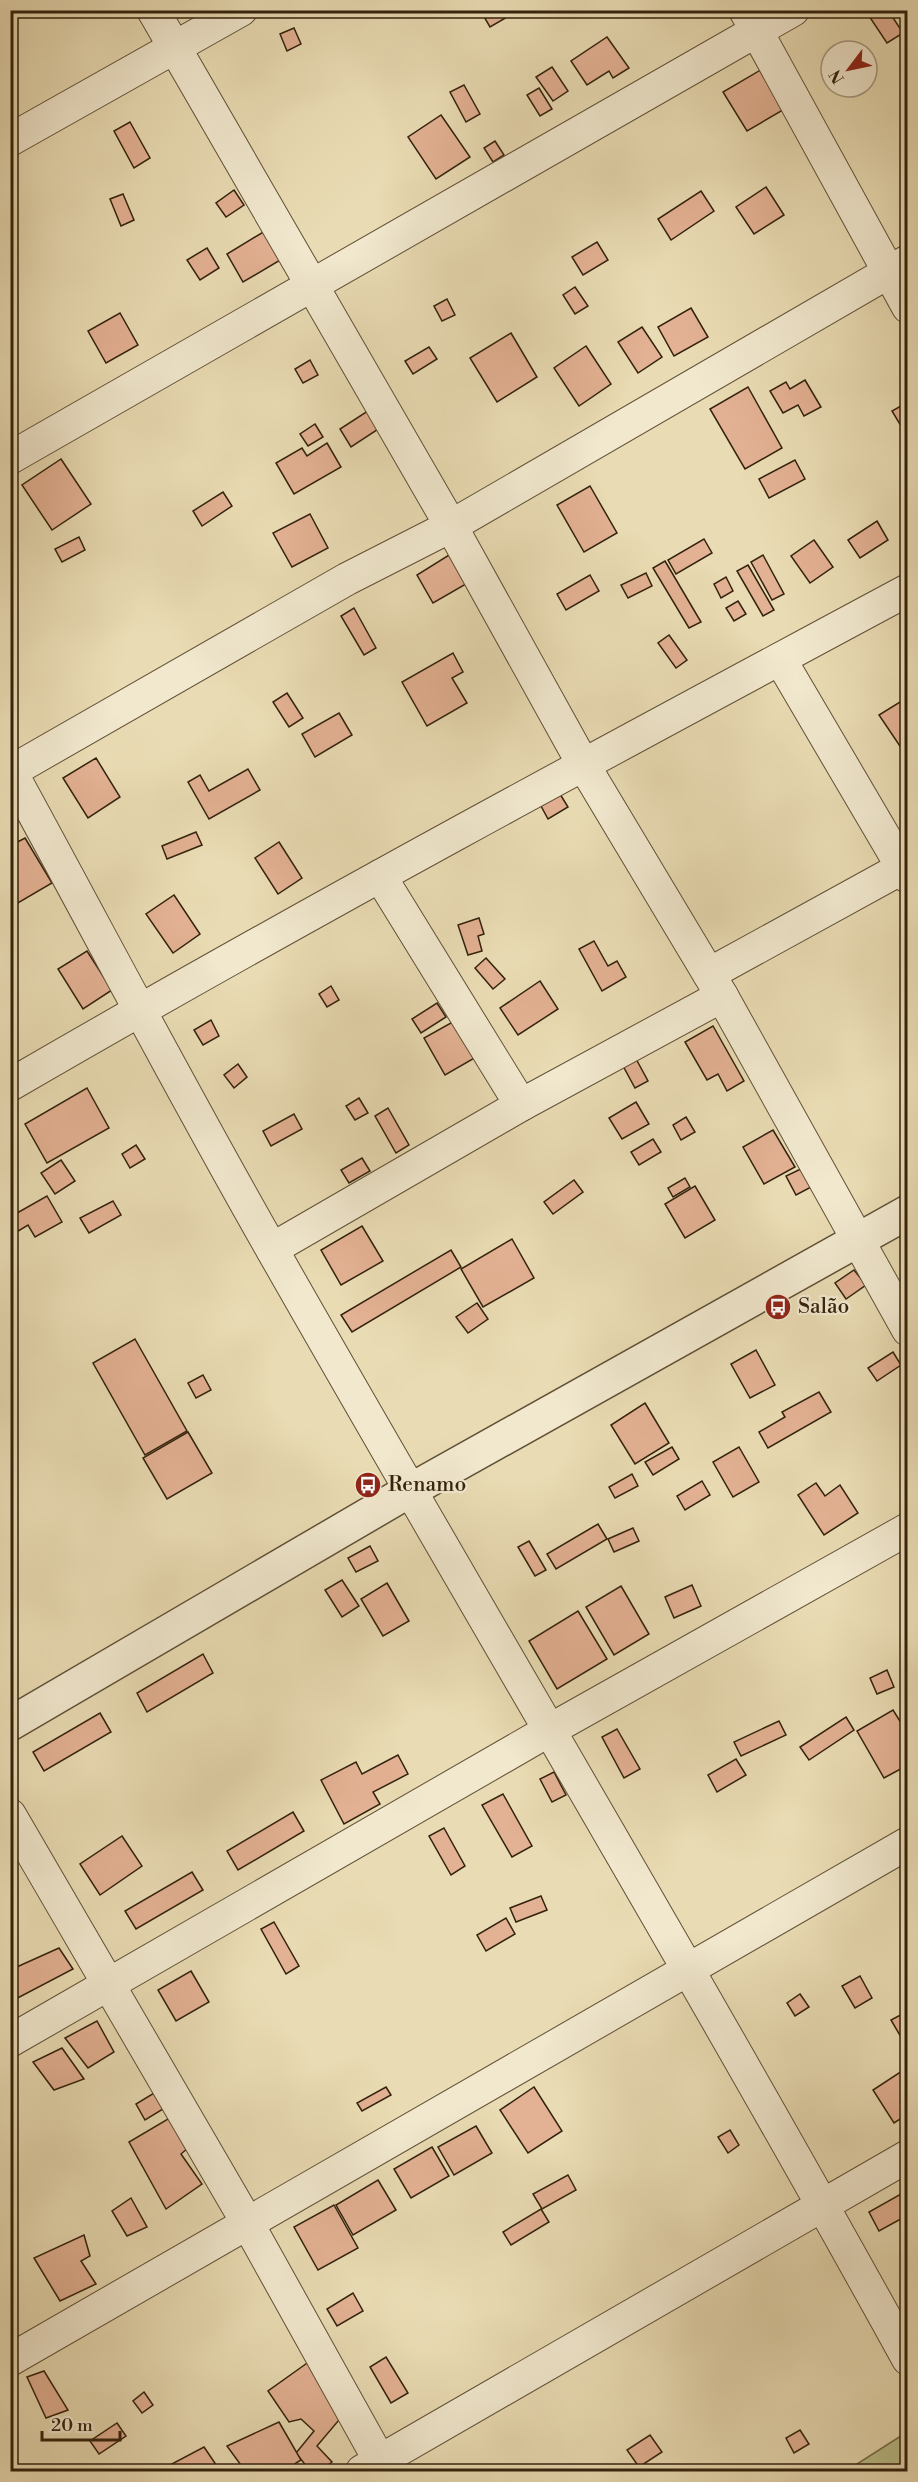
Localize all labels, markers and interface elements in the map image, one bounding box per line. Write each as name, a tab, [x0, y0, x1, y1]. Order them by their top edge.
north arrow	[819, 39, 879, 99]
text: N	[825, 65, 849, 87]
bus stop icon: Salão	[763, 1292, 793, 1322]
place label: Salão	[798, 1294, 849, 1320]
bus stop icon: Renamo	[353, 1470, 383, 1500]
place label: Renamo	[388, 1472, 466, 1498]
scale bar	[42, 2404, 120, 2442]
text: 20 m	[51, 2414, 93, 2437]

